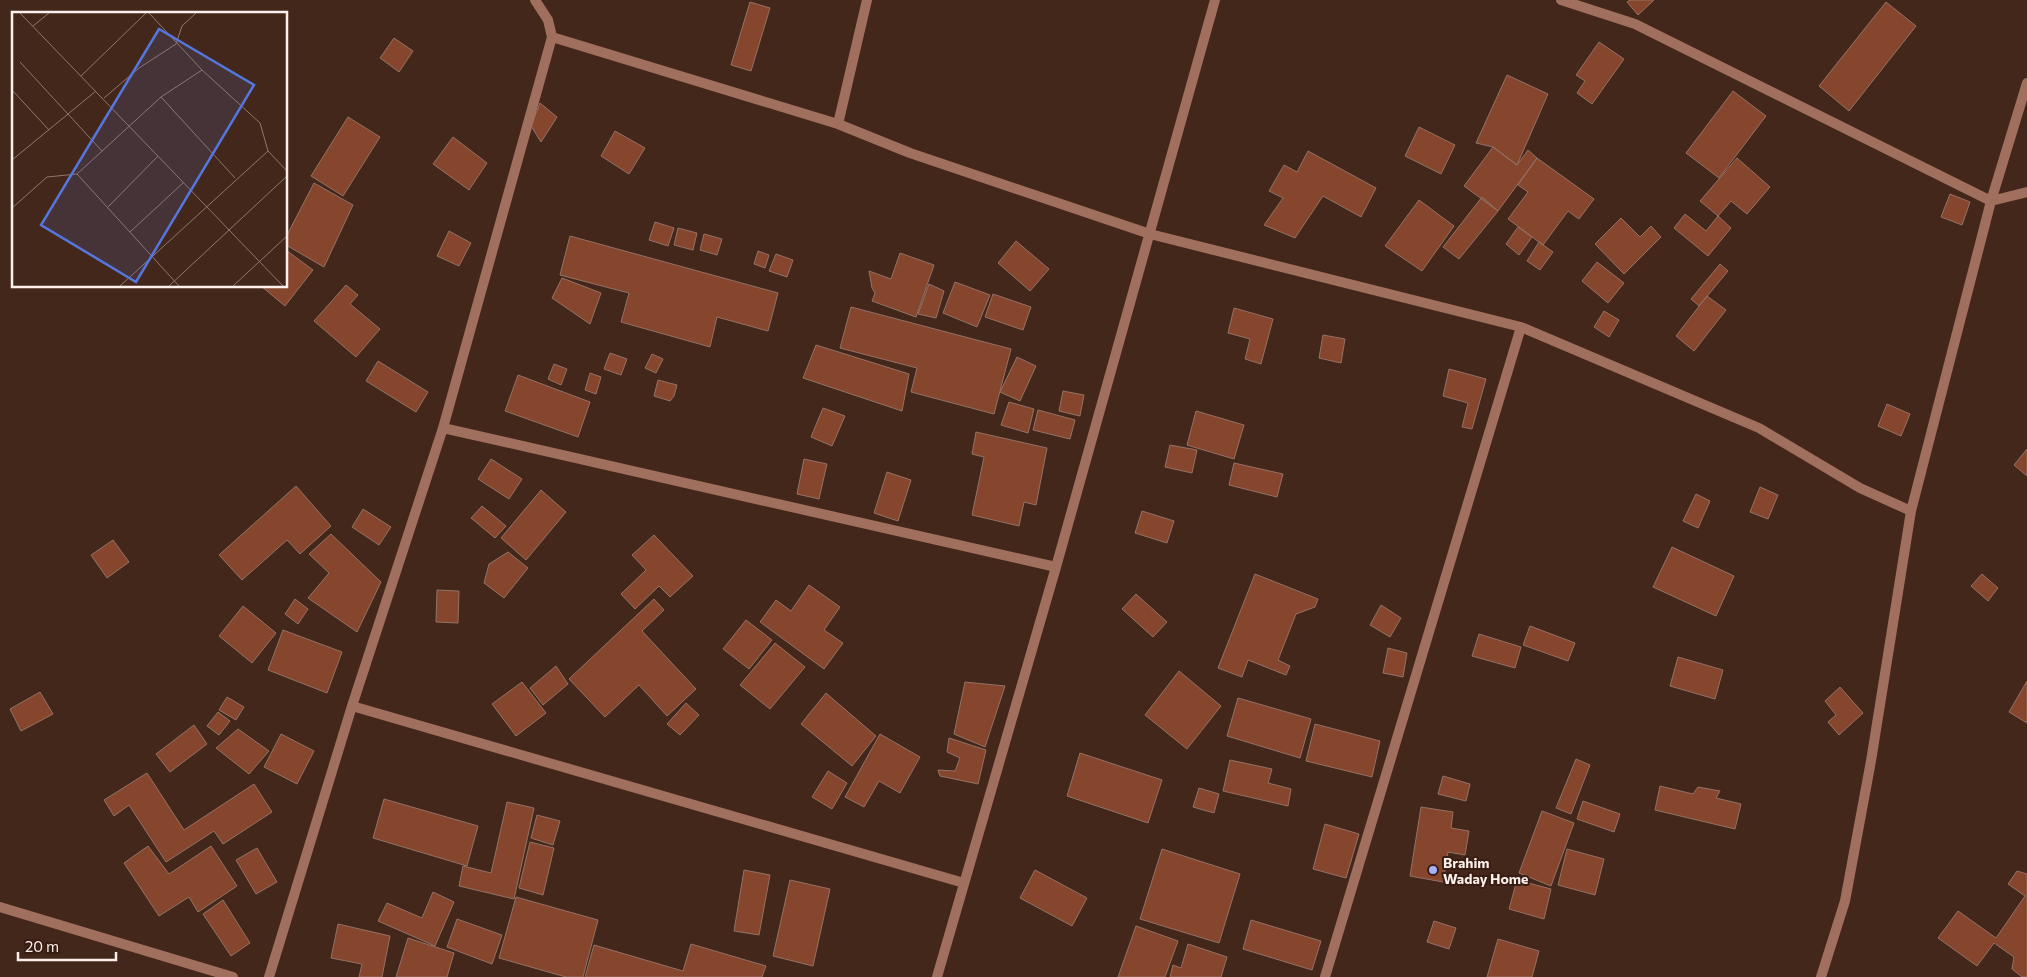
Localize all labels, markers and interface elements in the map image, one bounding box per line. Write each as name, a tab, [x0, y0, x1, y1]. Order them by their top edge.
inset map	[12, 12, 288, 288]
place label: Brahim Waday Home	[1443, 854, 1528, 887]
marker: Brahim Waday Home	[1427, 864, 1439, 876]
scale bar	[18, 930, 115, 962]
text: 20 m	[25, 937, 59, 955]

